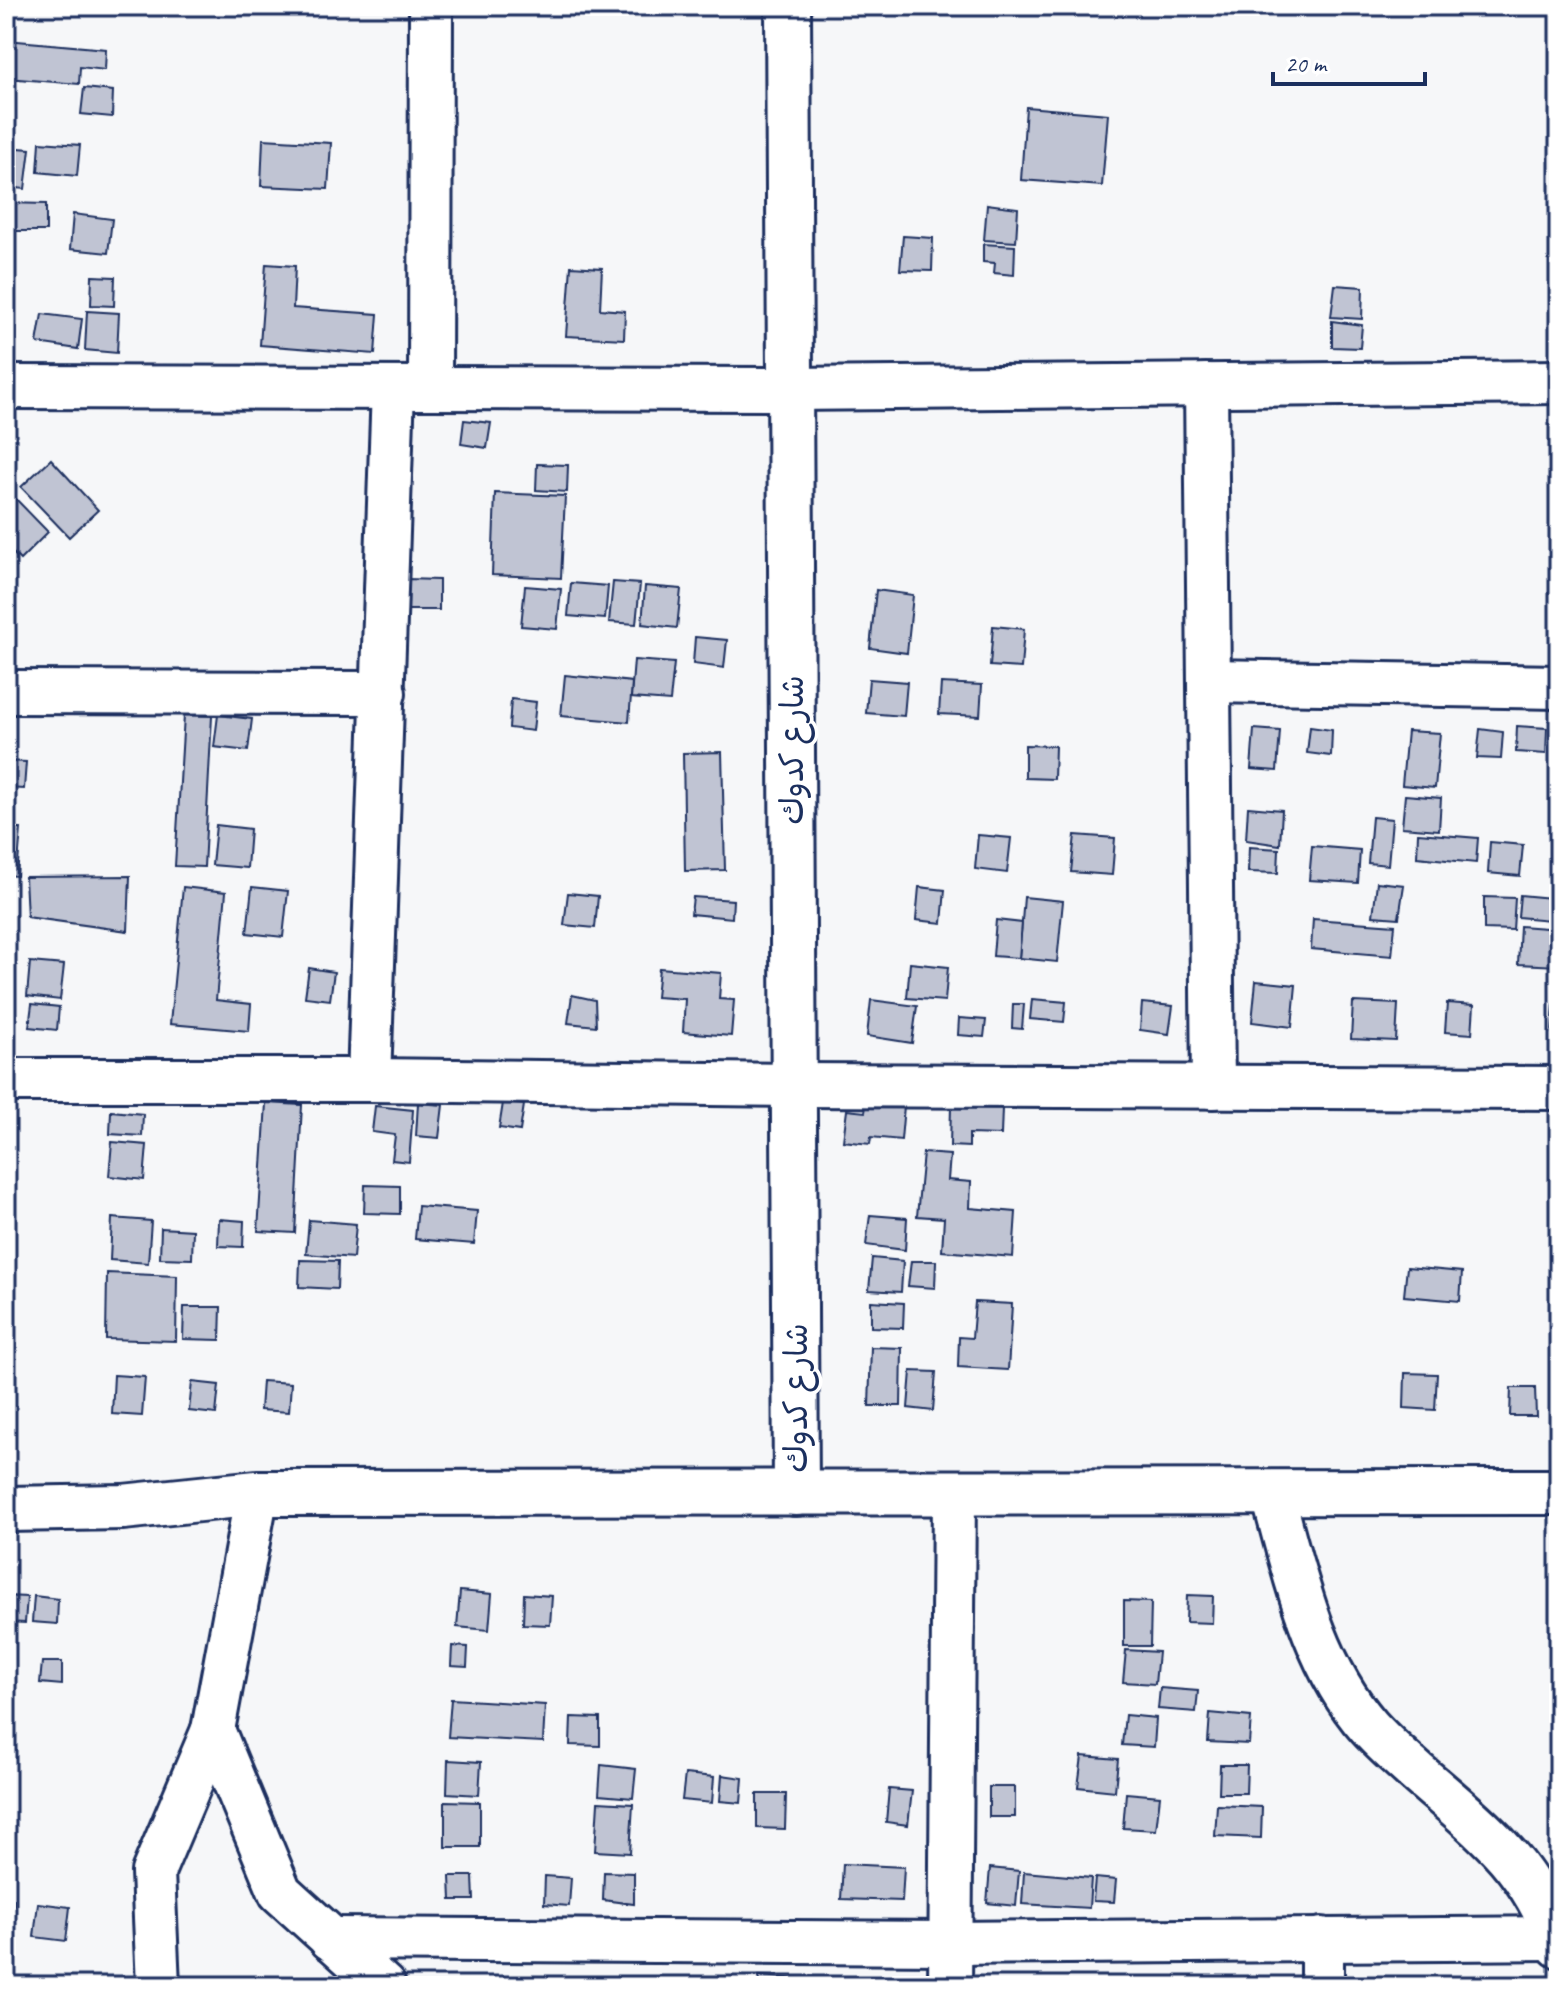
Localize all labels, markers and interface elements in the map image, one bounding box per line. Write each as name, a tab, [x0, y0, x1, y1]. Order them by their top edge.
scale bar	[1273, 36, 1425, 86]
text: 20 m	[1285, 49, 1328, 79]
street label: شارع كدوك	[772, 675, 815, 825]
street label: شارع كدوك	[776, 1323, 819, 1473]

